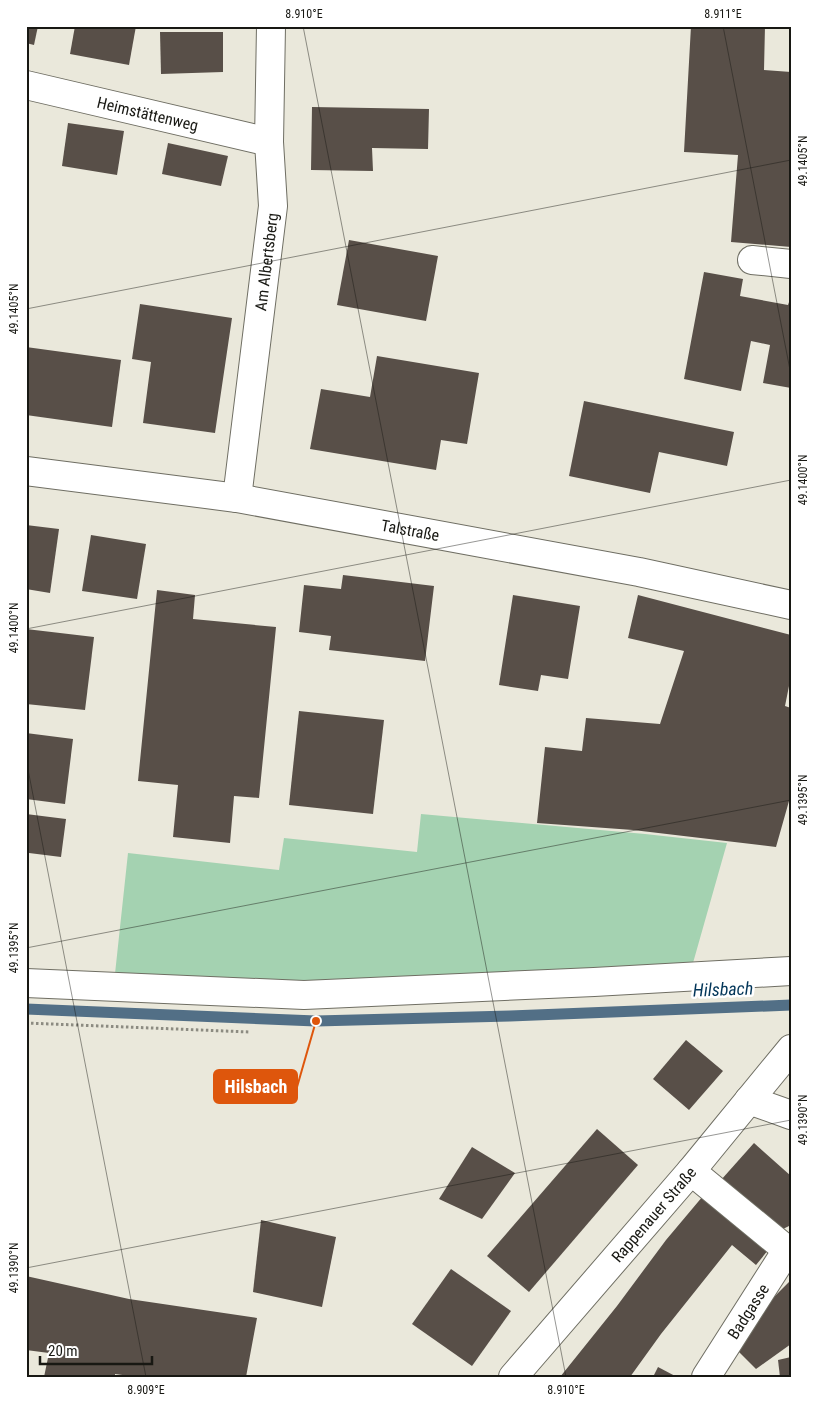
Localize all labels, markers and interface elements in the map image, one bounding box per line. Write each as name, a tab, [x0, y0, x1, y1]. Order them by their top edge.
text: 8.910°E	[285, 7, 323, 21]
text: 8.911°E	[704, 7, 742, 21]
street label: Heimstättenweg	[95, 92, 200, 135]
text: 49.1405°N	[796, 136, 810, 186]
street label: Am Albertsberg	[251, 212, 282, 312]
text: 49.1405°N	[7, 284, 21, 334]
text: 49.1400°N	[796, 455, 810, 505]
street label: Talstraße	[380, 515, 441, 545]
text: 49.1400°N	[7, 603, 21, 653]
text: 49.1395°N	[796, 775, 810, 825]
text: 49.1395°N	[7, 923, 21, 973]
water label: Hilsbach	[693, 977, 753, 1001]
callout: Hilsbach	[214, 1070, 297, 1103]
text: Hilsbach	[225, 1076, 287, 1097]
text: 49.1390°N	[796, 1095, 810, 1145]
street label: Rappenauer Straße	[607, 1163, 700, 1266]
text: 49.1390°N	[7, 1243, 21, 1293]
street label: Badgasse	[723, 1280, 773, 1342]
scale bar	[40, 1333, 152, 1365]
text: 20 m	[48, 1342, 78, 1360]
text: 8.909°E	[127, 1383, 165, 1397]
text: 8.910°E	[547, 1383, 585, 1397]

